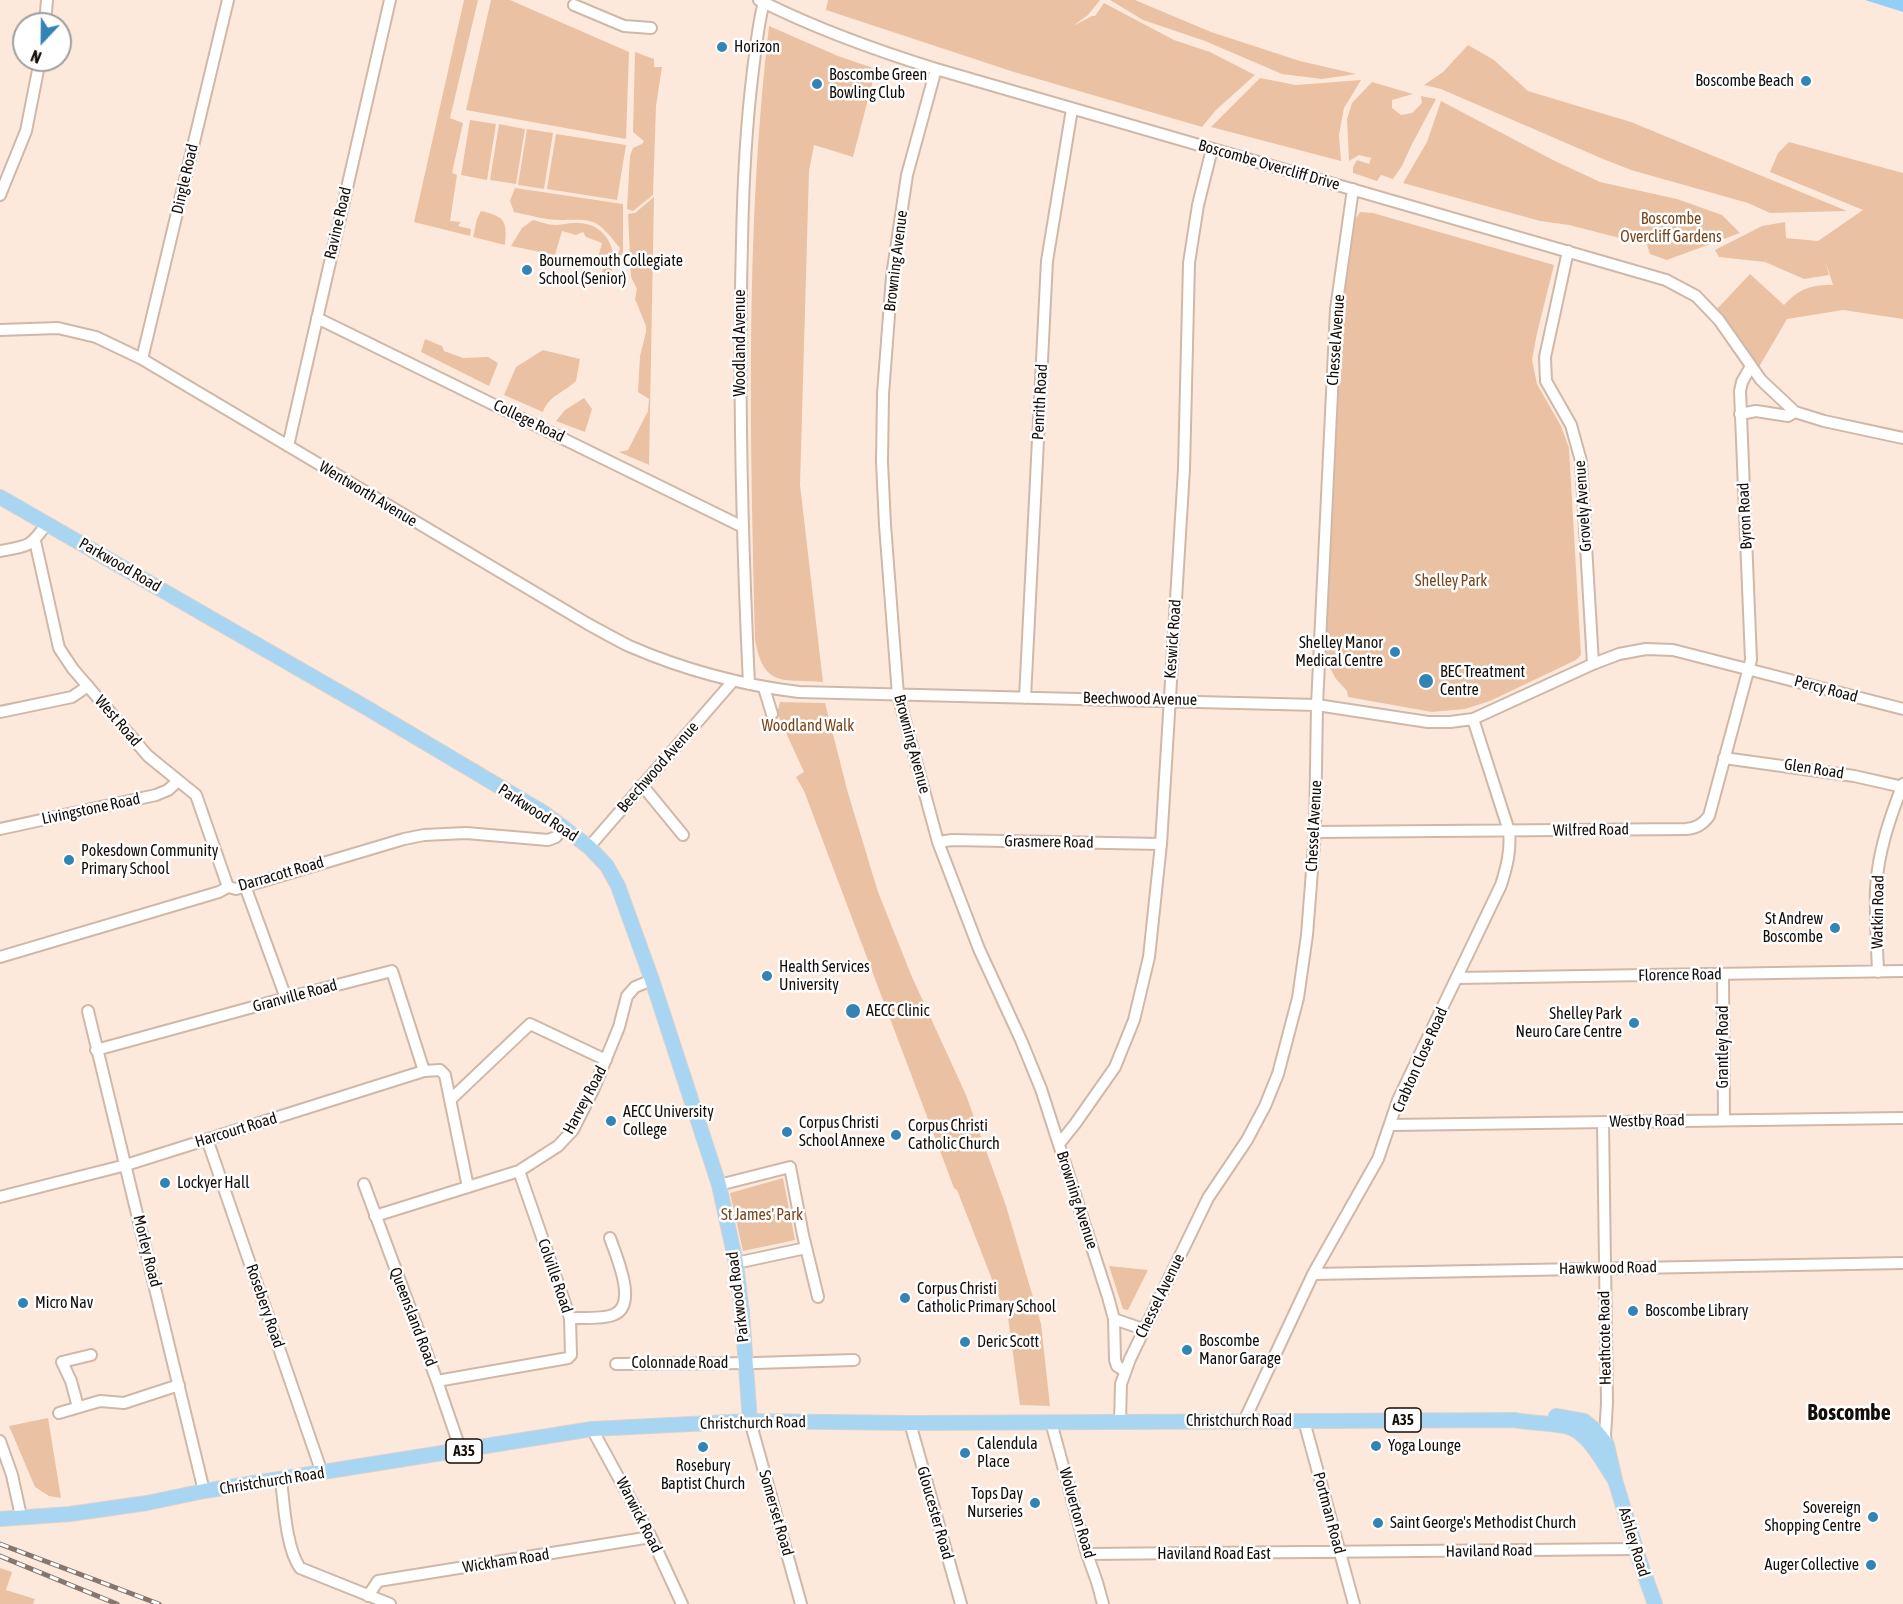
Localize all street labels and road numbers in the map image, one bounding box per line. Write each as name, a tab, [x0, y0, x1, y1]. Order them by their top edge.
street label: Boscombe Overcliff Drive	[1196, 136, 1342, 194]
street label: Dingle Road	[168, 142, 202, 216]
street label: Ravine Road	[320, 185, 356, 261]
street label: Browning Avenue	[880, 209, 912, 313]
street label: Woodland Avenue	[730, 289, 750, 397]
street label: Chessel Avenue	[1323, 294, 1349, 386]
street label: Penrith Road	[1028, 363, 1052, 441]
street label: College Road	[490, 396, 568, 446]
street label: Wentworth Avenue	[315, 457, 421, 531]
street label: Grovely Avenue	[1570, 460, 1596, 552]
street label: Byron Road	[1734, 482, 1756, 550]
street label: Parkwood Road	[76, 534, 164, 596]
street label: Keswick Road	[1161, 599, 1185, 679]
street label: Percy Road	[1792, 671, 1860, 707]
street label: Beechwood Avenue	[1083, 688, 1197, 710]
street label: West Road	[91, 692, 145, 750]
street label: Browning Avenue	[890, 692, 934, 796]
street label: Beechwood Avenue	[613, 718, 703, 816]
street label: Glen Road	[1783, 755, 1845, 783]
street label: Parkwood Road	[494, 780, 582, 846]
street label: Chessel Avenue	[1302, 780, 1326, 872]
street label: Livingstone Road	[40, 789, 142, 829]
street label: Wilfred Road	[1553, 820, 1629, 840]
street label: Grasmere Road	[1004, 832, 1094, 852]
street label: Darracott Road	[236, 853, 326, 895]
street label: Watkin Road	[1868, 875, 1888, 949]
street label: Florence Road	[1638, 965, 1722, 985]
street label: Granville Road	[251, 976, 339, 1016]
street label: Crabton Close Road	[1388, 1004, 1452, 1116]
street label: Grantley Road	[1713, 1005, 1733, 1089]
street label: Harvey Road	[559, 1063, 611, 1137]
street label: Harcourt Road	[193, 1108, 279, 1152]
street label: Westby Road	[1609, 1111, 1685, 1131]
street label: Browning Avenue	[1052, 1149, 1102, 1251]
street label: Morley Road	[129, 1213, 165, 1289]
street label: Colville Road	[533, 1236, 577, 1316]
street label: Parkwood Road	[723, 1250, 753, 1344]
street label: Chessel Avenue	[1131, 1251, 1189, 1341]
street label: Hawkwood Road	[1559, 1258, 1657, 1278]
street label: Rosebery Road	[242, 1262, 288, 1350]
street label: Queensland Road	[385, 1265, 441, 1369]
street label: Heathcote Road	[1595, 1291, 1615, 1385]
street label: Colonnade Road	[632, 1353, 728, 1373]
road number: A35	[1385, 1408, 1421, 1432]
street label: Christchurch Road	[1186, 1411, 1292, 1431]
street label: Christchurch Road	[700, 1412, 806, 1434]
road number: A35	[446, 1439, 482, 1463]
street label: Christchurch Road	[218, 1463, 326, 1499]
street label: Gloucester Road	[913, 1464, 957, 1562]
street label: Wolverton Road	[1055, 1465, 1099, 1561]
street label: Somerset Road	[755, 1468, 797, 1558]
street label: Portman Road	[1309, 1470, 1349, 1556]
street label: Warwick Road	[612, 1474, 666, 1556]
street label: Ashley Road	[1614, 1505, 1654, 1579]
street label: Haviland Road	[1445, 1541, 1533, 1561]
street label: Haviland Road East	[1157, 1544, 1271, 1564]
street label: Wickham Road	[461, 1545, 551, 1577]

